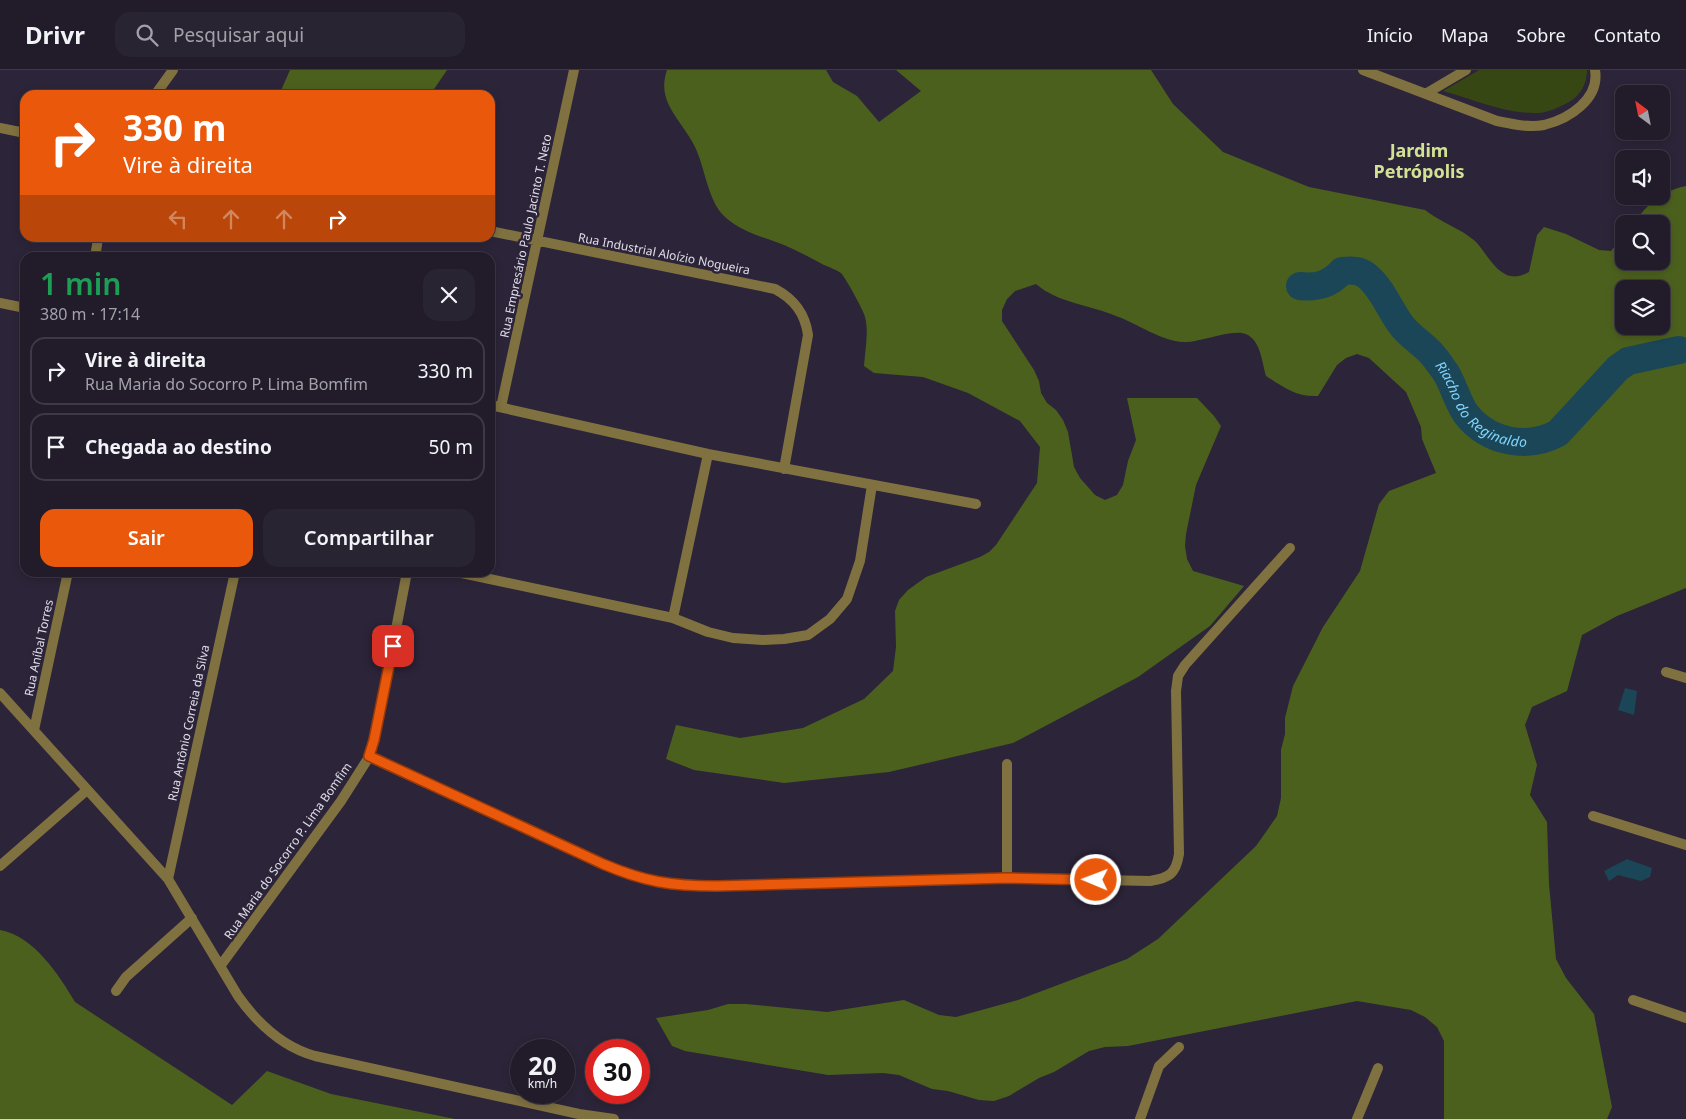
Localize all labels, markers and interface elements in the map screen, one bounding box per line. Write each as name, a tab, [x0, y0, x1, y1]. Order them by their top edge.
search box	[115, 12, 465, 57]
text: Drivr	[25, 18, 85, 51]
icon: search	[133, 21, 161, 49]
text: Pesquisar aqui	[173, 22, 304, 48]
text: Início	[1367, 23, 1413, 47]
text: Mapa	[1441, 23, 1489, 47]
text: Sobre	[1517, 23, 1566, 47]
text: Contato	[1594, 23, 1661, 47]
north arrow	[1615, 85, 1670, 140]
map controls	[1615, 85, 1670, 335]
text: 330 m	[123, 104, 226, 151]
icon: right	[40, 110, 105, 175]
street label: Rua Empresário Paulo Jacinto T. Neto	[496, 132, 555, 339]
district label: Jardim Petrópolis	[1373, 138, 1465, 183]
text: Vire à direita	[123, 149, 253, 179]
button: sound	[1615, 150, 1670, 205]
icon: left	[164, 205, 192, 233]
icon: ahead	[217, 205, 245, 233]
icon: ahead	[270, 205, 298, 233]
icon: right	[323, 205, 351, 233]
button: search	[1615, 215, 1670, 270]
street label: Rua Industrial Aloízio Nogueira	[577, 228, 752, 279]
text: 1 min	[40, 263, 121, 304]
button: close	[423, 269, 475, 321]
button: layers	[1615, 280, 1670, 335]
text: 380 m · 17:14	[40, 303, 140, 325]
text: Vire à direita	[85, 347, 206, 373]
icon: right	[42, 357, 70, 385]
water label: Riacho do Reginaldo	[1431, 357, 1527, 451]
text: 330 m	[418, 358, 473, 384]
text: Rua Maria do Socorro P. Lima Bomfim	[85, 373, 368, 395]
icon: arrive	[42, 433, 70, 461]
text: Chegada ao destino	[85, 434, 272, 460]
text: 50 m	[429, 434, 473, 460]
button: Sair	[40, 509, 253, 567]
button: Compartilhar	[263, 509, 475, 567]
street label: Rua Aníbal Torres	[20, 598, 57, 698]
pin	[372, 625, 414, 667]
icon: arrive	[379, 632, 407, 660]
street label: Rua Antônio Correia da Silva	[164, 643, 213, 803]
street label: Rua Maria do Socorro P. Lima Bomfim	[220, 759, 355, 942]
position arrow	[1069, 853, 1121, 905]
speed limit sign: 30	[585, 1039, 650, 1104]
text: 20	[528, 1048, 557, 1082]
text: km/h	[528, 1075, 557, 1092]

